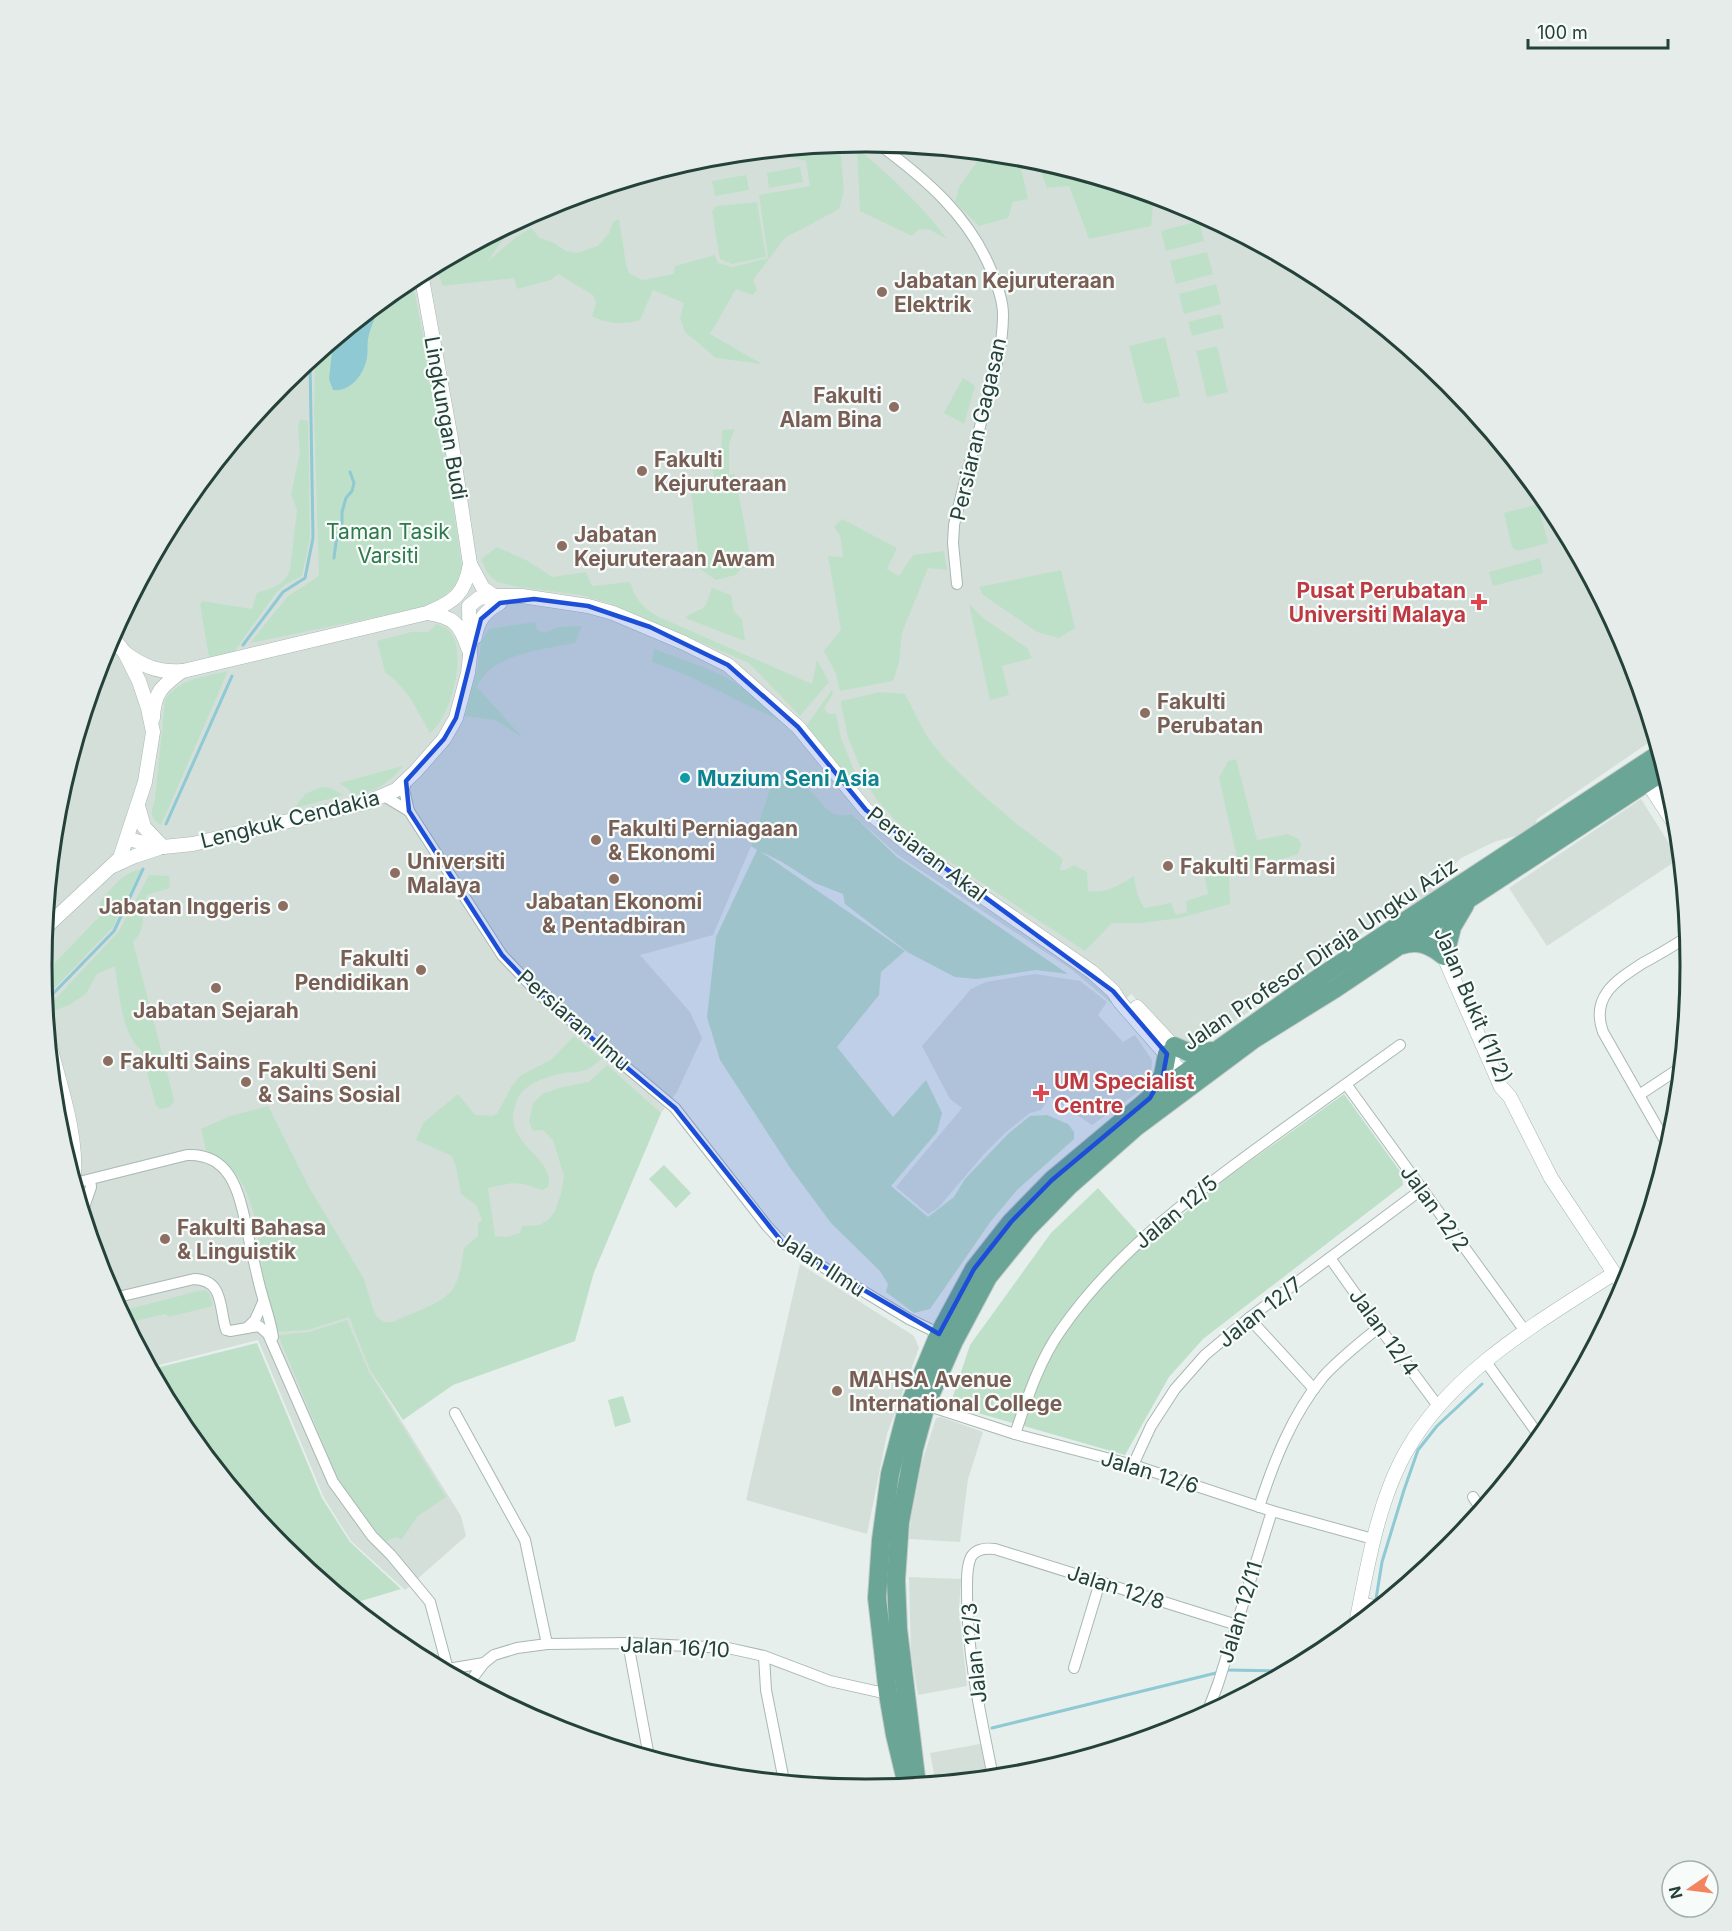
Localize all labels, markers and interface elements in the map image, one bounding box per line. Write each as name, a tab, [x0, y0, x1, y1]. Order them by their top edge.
scale bar	[1528, 12, 1668, 50]
text: 100 m	[1537, 22, 1588, 43]
place label: Jabatan Kejuruteraan Elektrik	[894, 268, 1115, 317]
marker: Jabatan Kejuruteraan Elektrik	[875, 285, 889, 299]
street label: Lingkungan Budi	[419, 334, 473, 502]
street label: Persiaran Gagasan	[945, 335, 1011, 523]
place label: Fakulti Alam Bina	[779, 383, 882, 432]
marker: Fakulti Alam Bina	[887, 400, 901, 414]
place label: Fakulti Kejuruteraan	[654, 447, 787, 496]
marker: Fakulti Kejuruteraan	[635, 464, 649, 478]
park label: Taman Tasik Varsiti	[326, 519, 450, 568]
place label: Jabatan Kejuruteraan Awam	[574, 522, 775, 571]
marker: Jabatan Kejuruteraan Awam	[555, 539, 569, 553]
place label: Pusat Perubatan Universiti Malaya	[1289, 578, 1466, 627]
marker: Pusat Perubatan Universiti Malaya	[1470, 593, 1488, 611]
place label: Fakulti Perubatan	[1157, 689, 1263, 738]
marker: Fakulti Perubatan	[1138, 706, 1152, 720]
place label: Muzium Seni Asia	[697, 766, 880, 791]
marker: Muzium Seni Asia	[678, 771, 692, 785]
street label: Lengkuk Cendakia	[198, 785, 382, 853]
street label: Persiaran Akal	[863, 801, 991, 907]
place label: Fakulti Perniagaan & Ekonomi	[608, 816, 798, 865]
marker: Fakulti Perniagaan & Ekonomi	[589, 833, 603, 847]
place label: Universiti Malaya	[407, 849, 505, 898]
street label: Jalan Profesor Diraja Ungku Aziz	[1178, 853, 1462, 1055]
place label: Fakulti Farmasi	[1180, 854, 1335, 879]
marker: Fakulti Farmasi	[1161, 859, 1175, 873]
marker: Universiti Malaya	[388, 866, 402, 880]
marker: Jabatan Ekonomi & Pentadbiran	[607, 872, 621, 886]
place label: Jabatan Ekonomi & Pentadbiran	[526, 889, 702, 938]
place label: Jabatan Inggeris	[99, 894, 271, 919]
marker: Jabatan Inggeris	[276, 899, 290, 913]
street label: Jalan Bukit (11/2)	[1429, 923, 1517, 1087]
place label: Fakulti Pendidikan	[295, 946, 409, 995]
marker: Fakulti Pendidikan	[414, 963, 428, 977]
street label: Persiaran Ilmu	[513, 964, 635, 1076]
marker: Jabatan Sejarah	[209, 981, 223, 995]
place label: Jabatan Sejarah	[133, 998, 299, 1023]
place label: Fakulti Sains	[120, 1049, 250, 1074]
marker: Fakulti Sains	[101, 1054, 115, 1068]
place label: Fakulti Seni & Sains Sosial	[258, 1058, 401, 1107]
place label: UM Specialist Centre	[1054, 1069, 1195, 1118]
marker: Fakulti Seni & Sains Sosial	[239, 1075, 253, 1089]
marker: UM Specialist Centre	[1032, 1084, 1050, 1102]
street label: Jalan 12/2	[1395, 1160, 1475, 1256]
street label: Jalan 12/5	[1129, 1170, 1223, 1254]
place label: Fakulti Bahasa & Linguistik	[177, 1215, 326, 1264]
street label: Jalan Ilmu	[772, 1226, 870, 1302]
marker: Fakulti Bahasa & Linguistik	[158, 1232, 172, 1246]
street label: Jalan 12/7	[1213, 1271, 1307, 1353]
street label: Jalan 12/4	[1344, 1284, 1424, 1380]
place label: MAHSA Avenue International College	[849, 1367, 1062, 1416]
marker: MAHSA Avenue International College	[830, 1384, 844, 1398]
street label: Jalan 12/6	[1098, 1445, 1202, 1499]
street label: Jalan 12/11	[1213, 1558, 1267, 1666]
street label: Jalan 12/8	[1064, 1560, 1168, 1614]
street label: Jalan 12/3	[956, 1602, 992, 1704]
street label: Jalan 16/10	[619, 1632, 731, 1662]
north arrow	[1660, 1859, 1720, 1919]
text: N	[1664, 1884, 1687, 1901]

